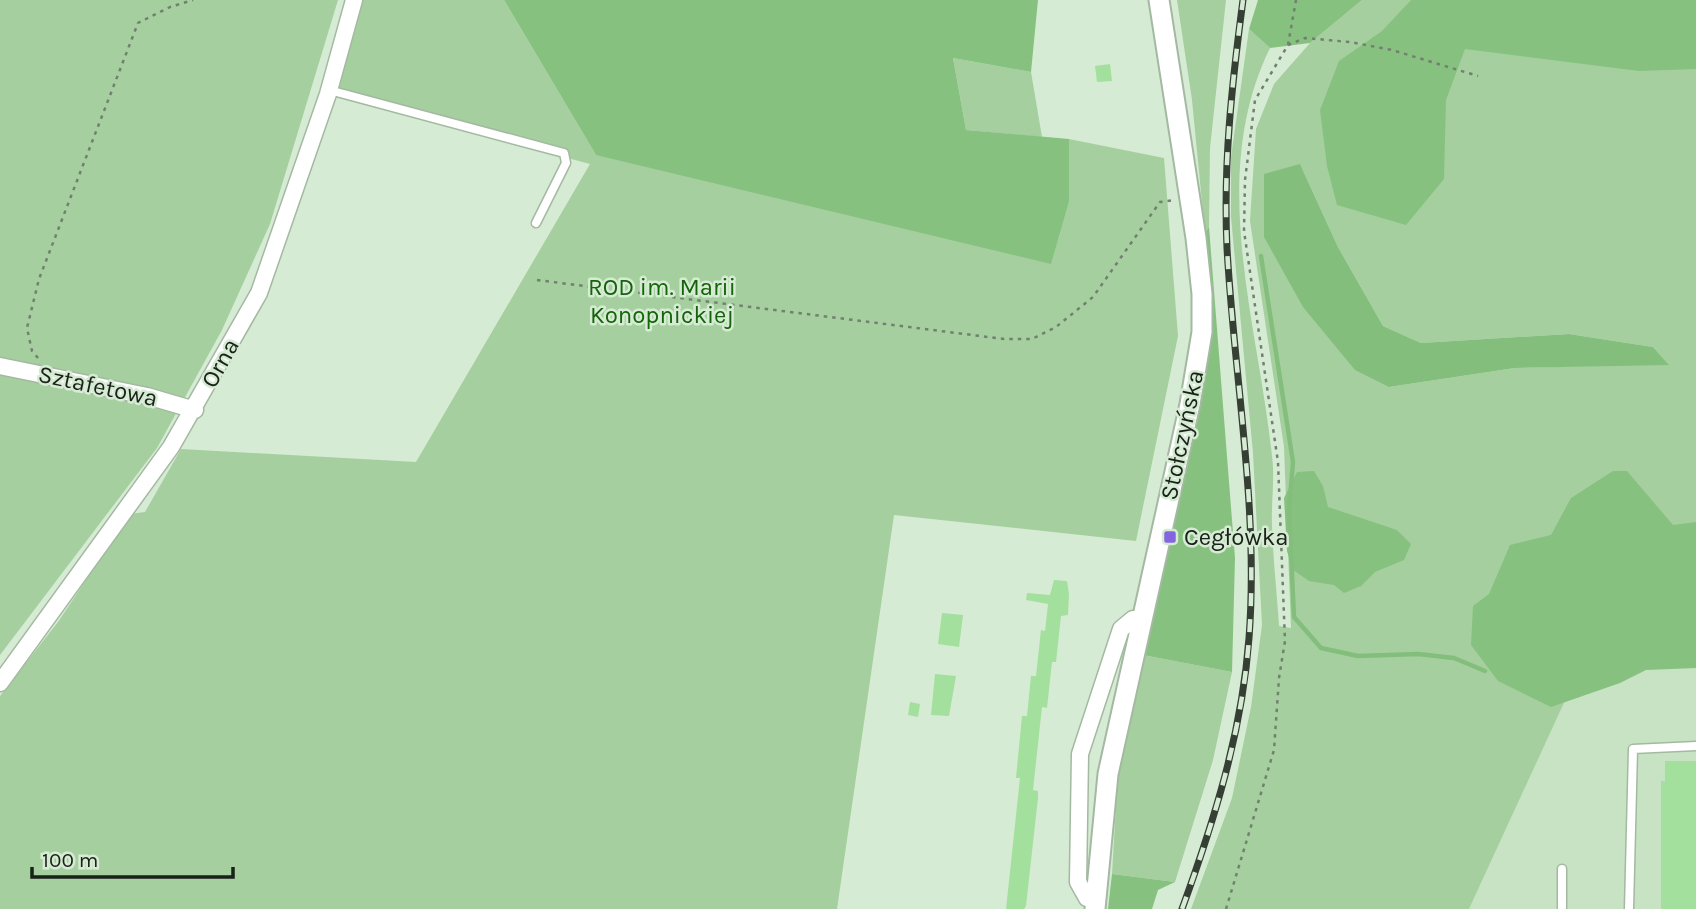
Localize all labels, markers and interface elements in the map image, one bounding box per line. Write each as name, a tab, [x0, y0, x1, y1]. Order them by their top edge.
park label: ROD im. Marii Konopnickiej	[588, 273, 736, 329]
street label: Orna	[195, 334, 245, 392]
street label: Sztafetowa	[36, 360, 160, 412]
street label: Stołczyńska	[1155, 367, 1209, 503]
place label: Cegłówka	[1184, 523, 1289, 551]
marker: Cegłówka	[1162, 529, 1178, 545]
scale bar	[32, 836, 233, 880]
text: 100 m	[42, 848, 99, 872]

